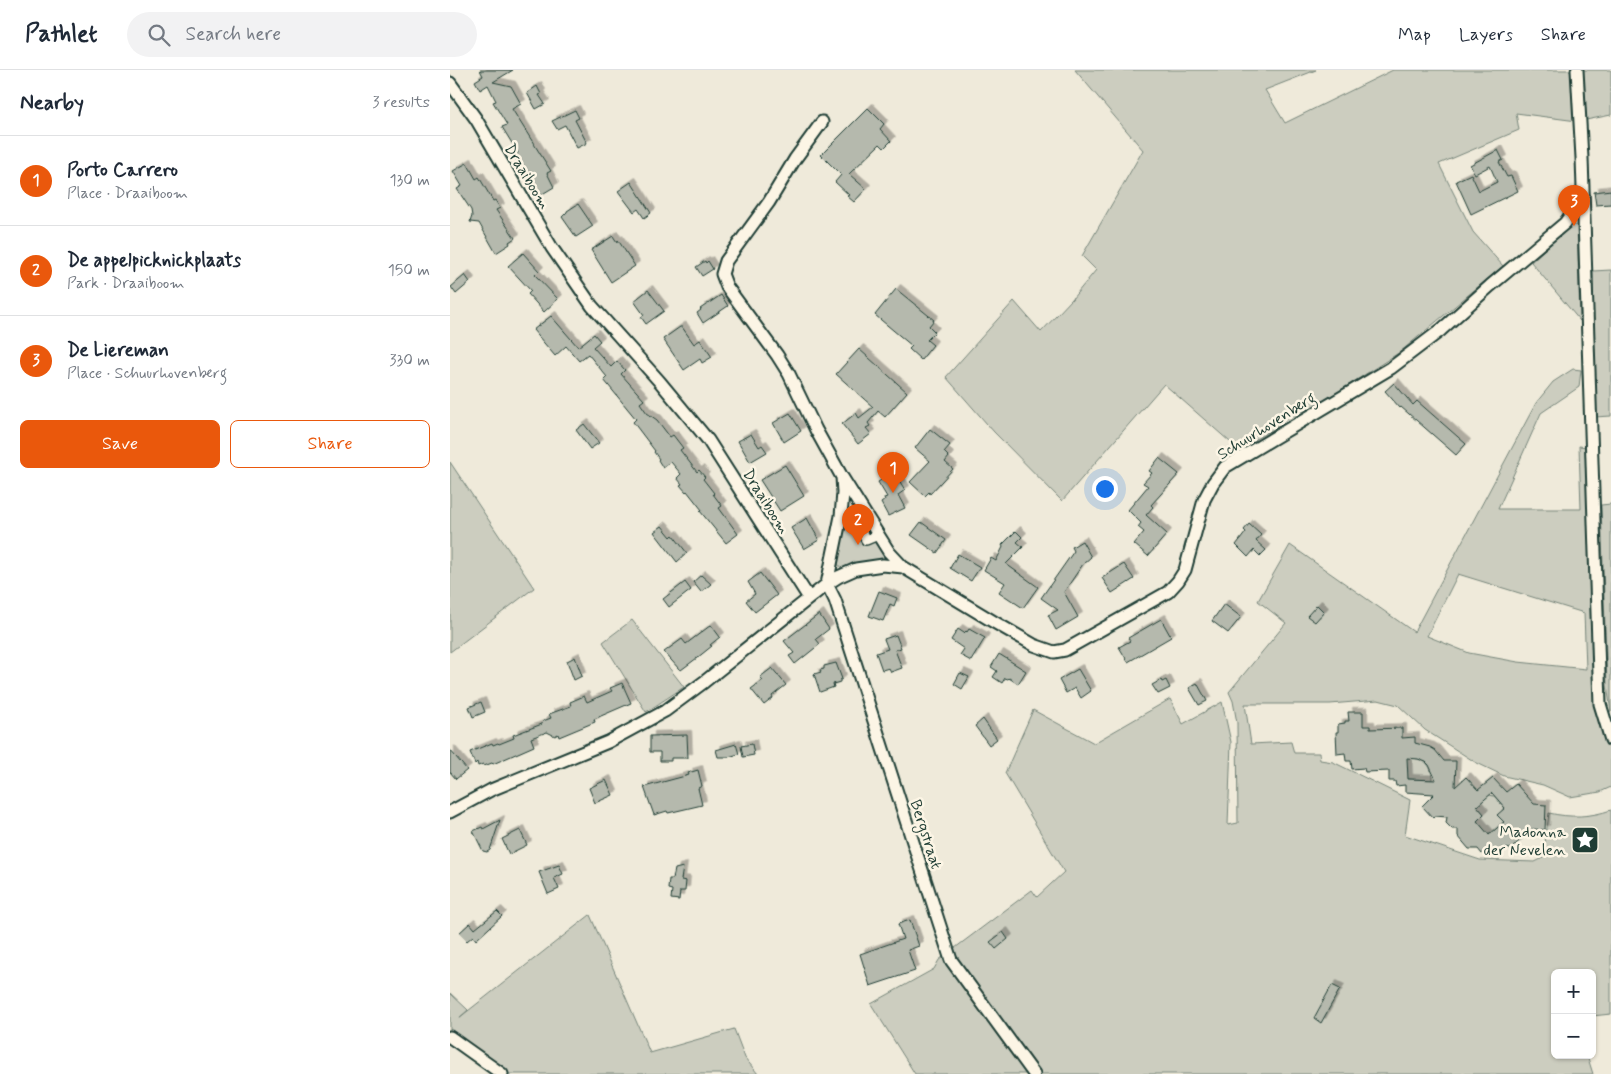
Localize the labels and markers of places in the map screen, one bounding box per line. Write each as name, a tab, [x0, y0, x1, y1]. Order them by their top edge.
pin: 3	[1558, 185, 1590, 226]
pin: 1	[877, 452, 909, 493]
pin: 2	[842, 504, 874, 545]
place label: Madonna der Nevelen	[1483, 822, 1566, 861]
place icon: Madonna der Nevelen	[1570, 825, 1600, 855]

